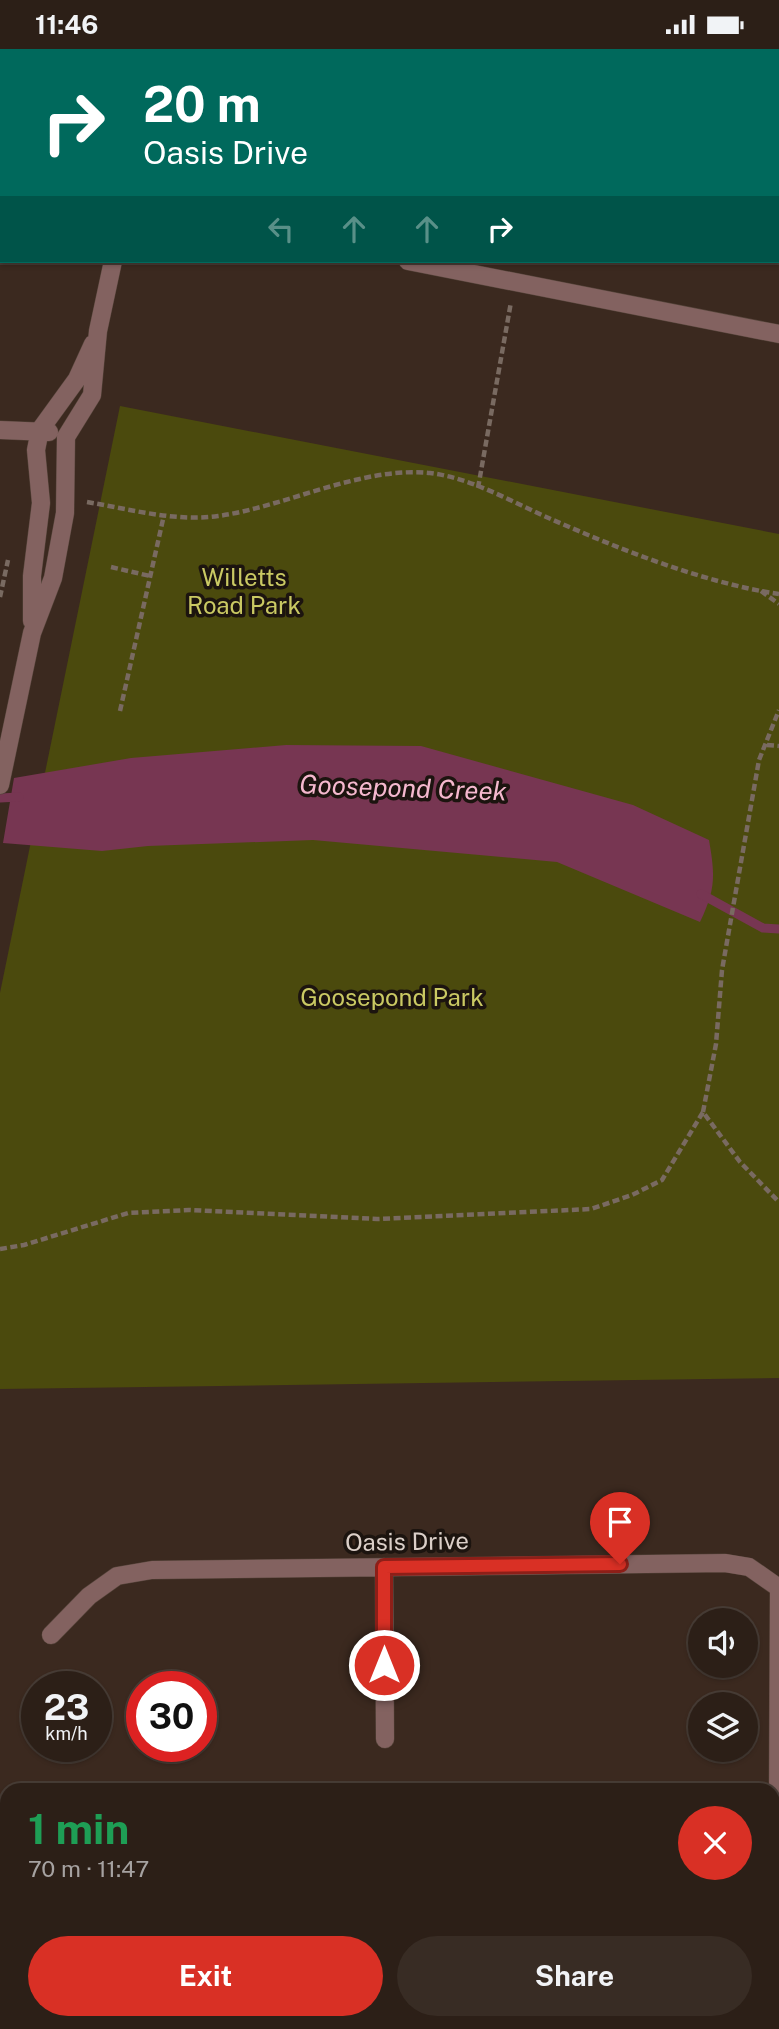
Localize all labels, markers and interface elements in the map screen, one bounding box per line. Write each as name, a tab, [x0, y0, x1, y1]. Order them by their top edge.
text: 11:46	[35, 9, 98, 40]
text: 20 m	[143, 75, 261, 133]
icon: right	[28, 77, 119, 168]
text: Oasis Drive	[143, 134, 308, 171]
icon: left	[262, 210, 300, 248]
icon: ahead	[335, 210, 373, 248]
icon: ahead	[408, 210, 446, 248]
icon: right	[481, 210, 519, 248]
park label: Willetts Road Park	[187, 563, 301, 619]
water label: Goosepond Creek	[299, 768, 507, 807]
park label: Goosepond Park	[300, 983, 484, 1011]
pin	[590, 1492, 650, 1564]
icon: arrive	[601, 1503, 639, 1541]
street label: Oasis Drive	[345, 1526, 469, 1556]
map controls	[688, 1608, 758, 1762]
button: sound	[688, 1608, 758, 1678]
position arrow	[347, 1628, 421, 1702]
speed limit sign: 30	[126, 1671, 217, 1762]
text: 23	[44, 1687, 89, 1728]
button: layers	[688, 1692, 758, 1762]
text: km/h	[45, 1723, 88, 1744]
text: 1 min	[28, 1804, 129, 1853]
button: close	[678, 1806, 752, 1880]
text: 70 m · 11:47	[28, 1855, 149, 1882]
button: Exit	[28, 1936, 383, 2016]
button: Share	[397, 1936, 752, 2016]

